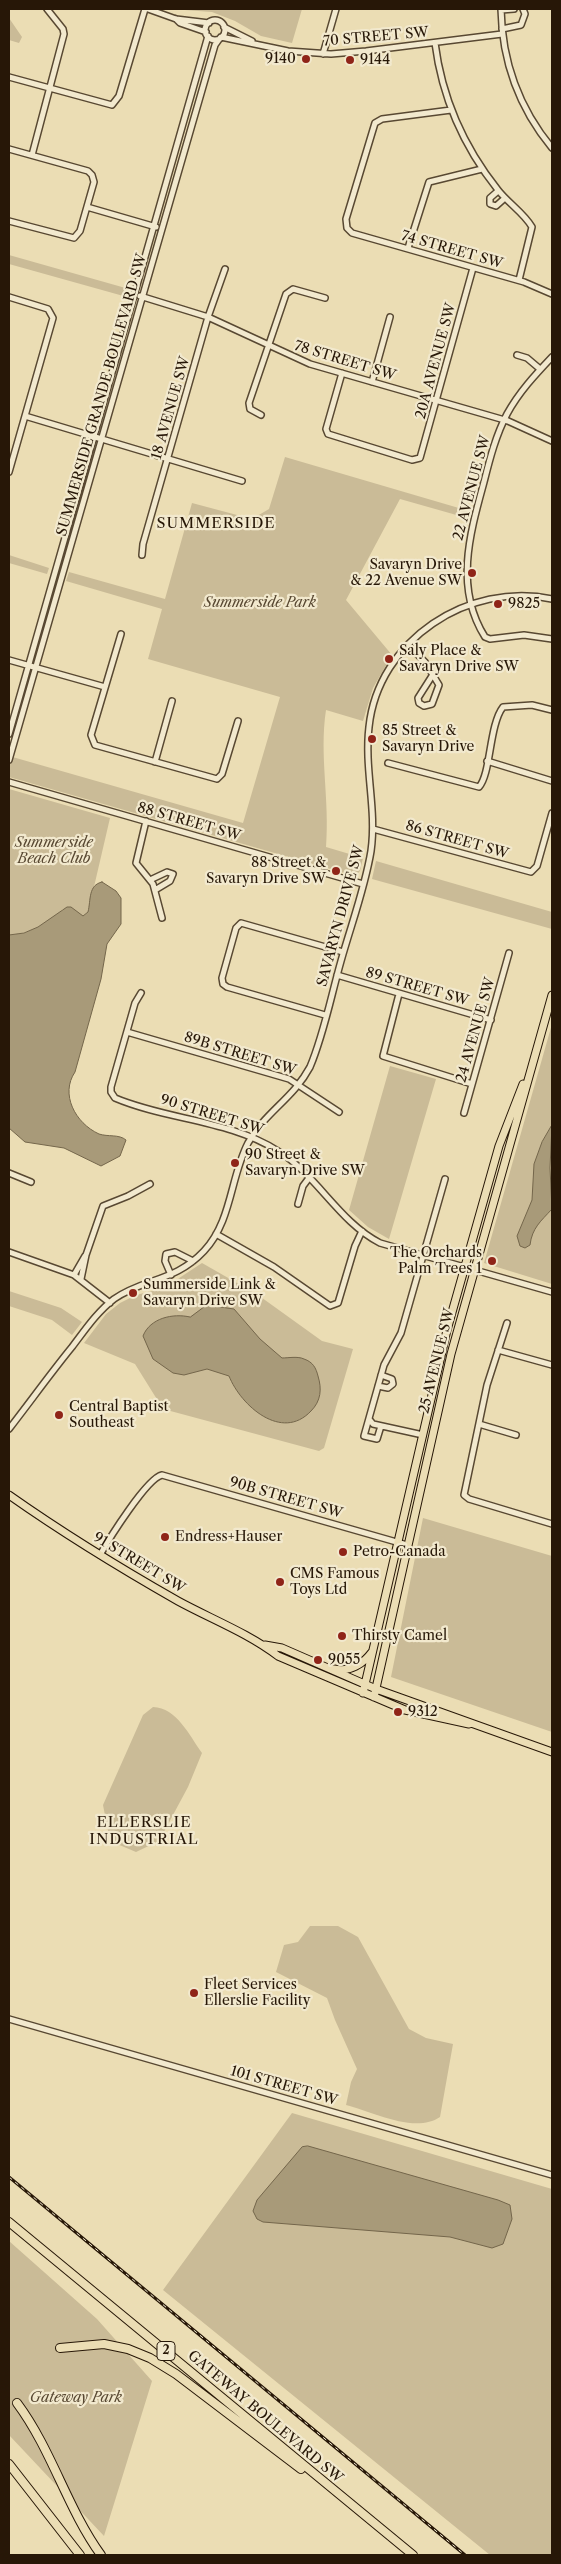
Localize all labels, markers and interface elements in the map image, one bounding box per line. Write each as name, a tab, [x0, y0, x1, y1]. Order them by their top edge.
street label: 70 STREET SW	[323, 24, 429, 50]
place label: 9140	[265, 51, 296, 67]
place label: 9144	[360, 52, 390, 68]
marker: 9140	[300, 53, 312, 65]
marker: 9144	[344, 54, 356, 66]
street label: 74 STREET SW	[399, 228, 505, 272]
street label: SUMMERSIDE GRANDE BOULEVARD SW	[54, 252, 150, 538]
street label: 20A AVENUE SW	[412, 301, 460, 421]
street label: 78 STREET SW	[292, 338, 398, 384]
street label: 18 AVENUE SW	[148, 355, 194, 461]
street label: 22 AVENUE SW	[450, 434, 494, 542]
district label: SUMMERSIDE	[155, 515, 277, 533]
place label: Savaryn Drive & 22 Avenue SW	[350, 557, 462, 590]
marker: Savaryn Drive & 22 Avenue SW	[466, 567, 478, 579]
park label: Summerside Park	[204, 595, 316, 611]
place label: 9825	[508, 596, 540, 612]
marker: 9825	[492, 598, 504, 610]
place label: Saly Place & Savaryn Drive SW	[399, 643, 519, 676]
marker: Saly Place & Savaryn Drive SW	[383, 653, 395, 665]
place label: 85 Street & Savaryn Drive	[382, 723, 474, 756]
marker: 85 Street & Savaryn Drive	[366, 733, 378, 745]
street label: 88 STREET SW	[135, 799, 243, 845]
street label: 86 STREET SW	[403, 817, 511, 863]
park label: Summerside Beach Club	[15, 835, 93, 868]
street label: SAVARYN DRIVE SW	[314, 844, 368, 988]
place label: 88 Street & Savaryn Drive SW	[206, 855, 326, 888]
marker: 88 Street & Savaryn Drive SW	[330, 865, 342, 877]
street label: 89 STREET SW	[363, 964, 471, 1010]
street label: 24 AVENUE SW	[453, 976, 499, 1084]
street label: 89B STREET SW	[182, 1029, 298, 1079]
street label: 90 STREET SW	[158, 1091, 266, 1139]
place label: 90 Street & Savaryn Drive SW	[245, 1147, 365, 1180]
marker: 90 Street & Savaryn Drive SW	[229, 1157, 241, 1169]
place label: The Orchards Palm Trees 1	[390, 1245, 482, 1278]
marker: The Orchards Palm Trees 1	[486, 1255, 498, 1267]
place label: Summerside Link & Savaryn Drive SW	[143, 1277, 276, 1310]
marker: Summerside Link & Savaryn Drive SW	[127, 1287, 139, 1299]
street label: 25 AVENUE SW	[416, 1307, 458, 1415]
place label: Central Baptist Southeast	[69, 1399, 168, 1431]
marker: Central Baptist Southeast	[53, 1409, 65, 1421]
street label: 90B STREET SW	[227, 1474, 345, 1522]
street label: 91 STREET SW	[90, 1529, 188, 1597]
place label: Endress+Hauser	[175, 1529, 282, 1545]
marker: Endress+Hauser	[159, 1531, 171, 1543]
place label: Petro-Canada	[353, 1544, 446, 1560]
marker: Petro-Canada	[337, 1546, 349, 1558]
place label: CMS Famous Toys Ltd	[290, 1566, 379, 1598]
marker: CMS Famous Toys Ltd	[274, 1576, 286, 1588]
place label: Thirsty Camel	[352, 1628, 447, 1644]
marker: Thirsty Camel	[336, 1630, 348, 1642]
place label: 9055	[328, 1652, 360, 1668]
marker: 9055	[312, 1654, 324, 1666]
place label: 9312	[408, 1704, 438, 1720]
marker: 9312	[392, 1706, 404, 1718]
district label: ELLERSLIE INDUSTRIAL	[88, 1814, 200, 1849]
place label: Fleet Services Ellerslie Facility	[204, 1977, 311, 2010]
marker: Fleet Services Ellerslie Facility	[188, 1987, 200, 1999]
street label: 101 STREET SW	[228, 2063, 340, 2109]
road number: 2	[157, 2342, 175, 2360]
street label: GATEWAY BOULEVARD SW	[184, 2347, 346, 2487]
park label: Gateway Park	[30, 2390, 122, 2406]

